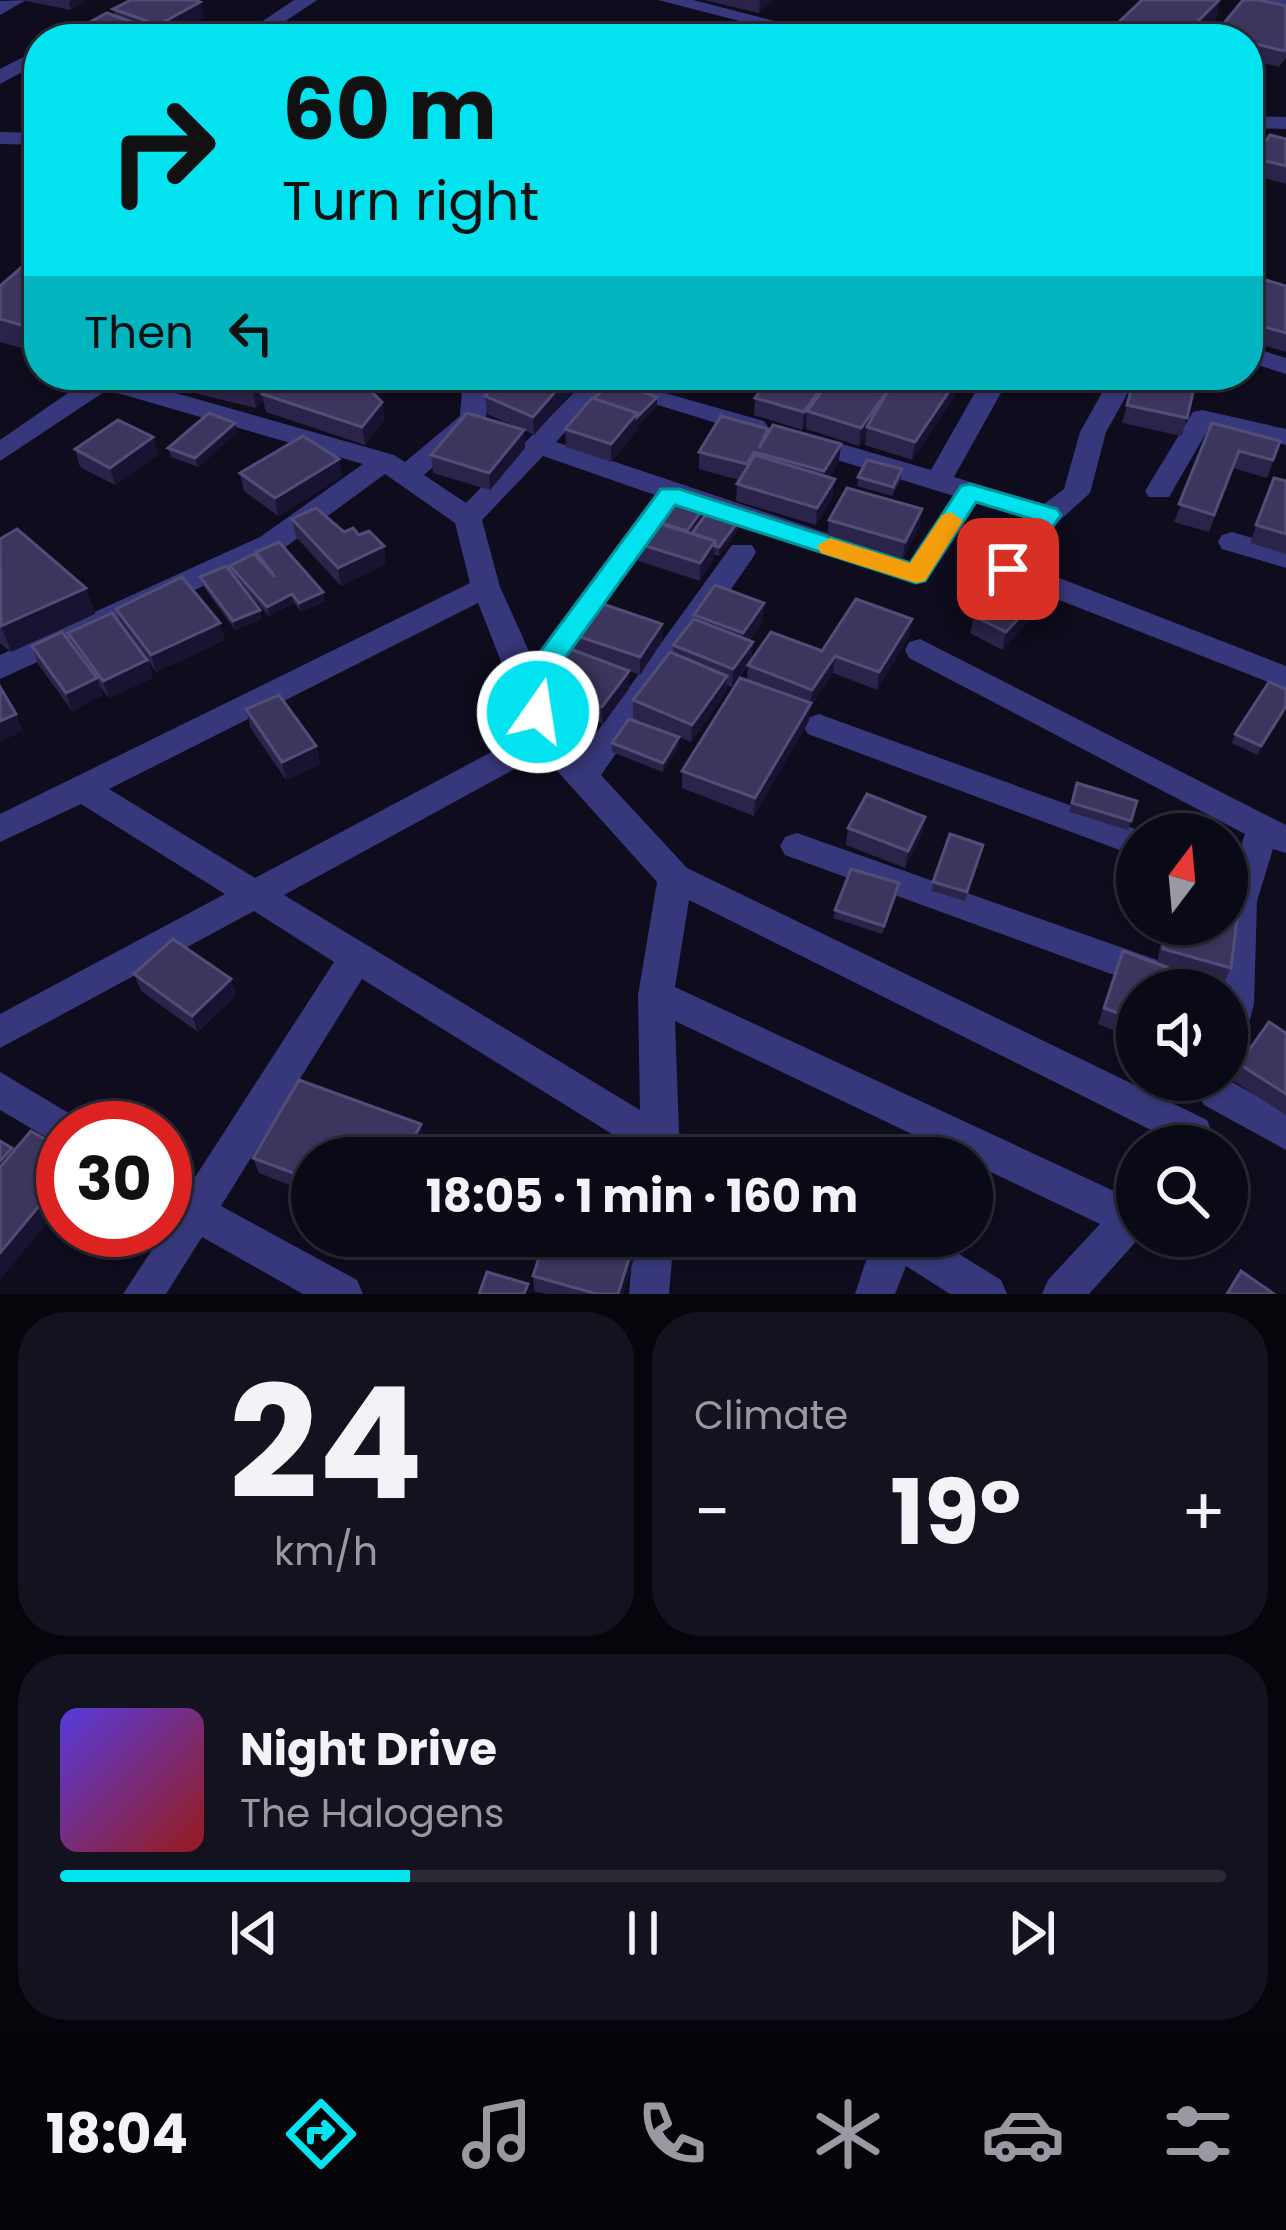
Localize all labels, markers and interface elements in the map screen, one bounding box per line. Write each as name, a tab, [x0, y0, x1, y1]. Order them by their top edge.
text: 60 m	[282, 51, 497, 168]
icon: right	[84, 72, 240, 228]
text: Turn right	[282, 163, 539, 239]
icon: left	[218, 300, 284, 366]
text: Then	[84, 301, 194, 364]
pin	[957, 518, 1059, 620]
icon: arrive	[975, 536, 1041, 602]
position arrow	[475, 649, 601, 775]
north arrow	[1116, 813, 1248, 945]
map controls	[1116, 813, 1248, 1257]
button: sound	[1116, 969, 1248, 1101]
speed limit sign: 30	[36, 1101, 192, 1257]
button: search	[1116, 1125, 1248, 1257]
text: 18:05 · 1 min · 160 m	[426, 1165, 858, 1228]
text: 24	[229, 1334, 423, 1553]
text: Climate	[694, 1388, 848, 1443]
text: 19°	[890, 1449, 1021, 1576]
text: −	[694, 1466, 730, 1558]
text: +	[1181, 1466, 1226, 1558]
text: km/h	[274, 1524, 378, 1579]
text: Night Drive	[240, 1718, 497, 1781]
text: The Halogens	[240, 1786, 504, 1841]
icon: previous	[221, 1900, 287, 1966]
icon: pause	[610, 1900, 676, 1966]
icon: next	[999, 1900, 1065, 1966]
icon: directions	[279, 2092, 363, 2176]
icon: music	[455, 2092, 539, 2176]
icon: phone	[630, 2092, 714, 2176]
icon: climate	[806, 2092, 890, 2176]
icon: car	[981, 2092, 1065, 2176]
icon: filters	[1156, 2092, 1240, 2176]
text: 18:04	[46, 2096, 188, 2172]

